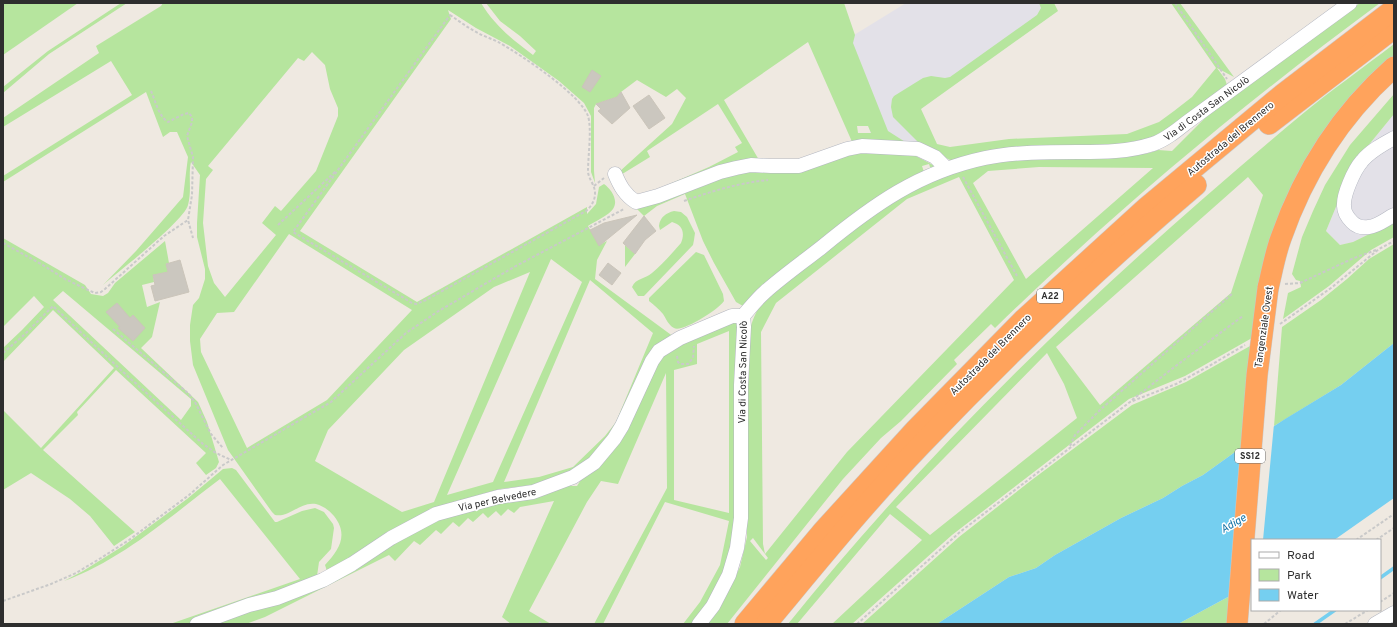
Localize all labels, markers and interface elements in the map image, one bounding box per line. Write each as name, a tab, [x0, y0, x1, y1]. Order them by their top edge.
street label: Via di Costa San Nicolò	[1161, 73, 1253, 145]
street label: Autostrada del Brennero	[1185, 99, 1277, 179]
street label: Tangenziale Ovest	[1252, 285, 1277, 369]
road number: A22	[1037, 289, 1063, 303]
street label: Autostrada del Brennero	[948, 311, 1035, 398]
street label: Via di Costa San Nicolò	[736, 320, 751, 424]
road number: SS12	[1235, 449, 1265, 463]
street label: Via per Belvedere	[457, 486, 538, 515]
water label: Adige	[1218, 511, 1249, 537]
legend	[1251, 539, 1381, 611]
text: Road	[1287, 548, 1315, 564]
text: Park	[1287, 568, 1312, 584]
text: Water	[1287, 588, 1319, 604]

